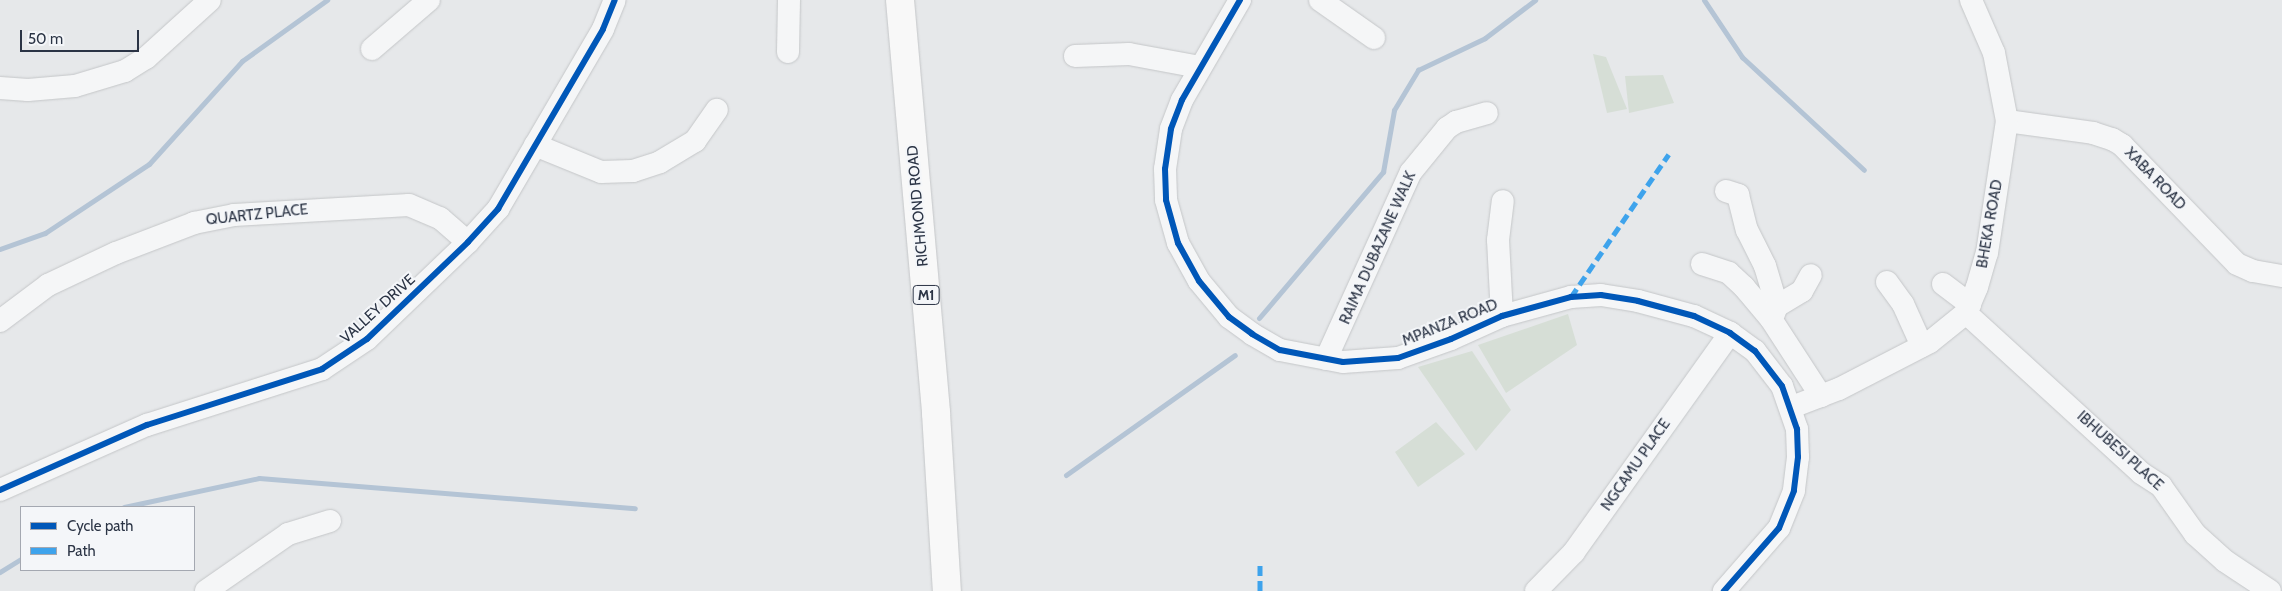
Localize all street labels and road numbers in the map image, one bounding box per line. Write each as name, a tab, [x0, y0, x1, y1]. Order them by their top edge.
street label: XABA ROAD	[2121, 144, 2189, 214]
street label: RICHMOND ROAD	[904, 145, 932, 267]
street label: RAIMA DUBAZANE WALK	[1336, 169, 1420, 327]
street label: BHEKA ROAD	[1973, 178, 2007, 270]
street label: QUARTZ PLACE	[205, 201, 309, 229]
street label: VALLEY DRIVE	[337, 271, 419, 347]
road number: M1	[912, 284, 940, 306]
street label: MPANZA ROAD	[1400, 296, 1500, 350]
street label: IBHUBESI PLACE	[2073, 407, 2167, 495]
street label: NGCAMU PLACE	[1598, 416, 1674, 514]

